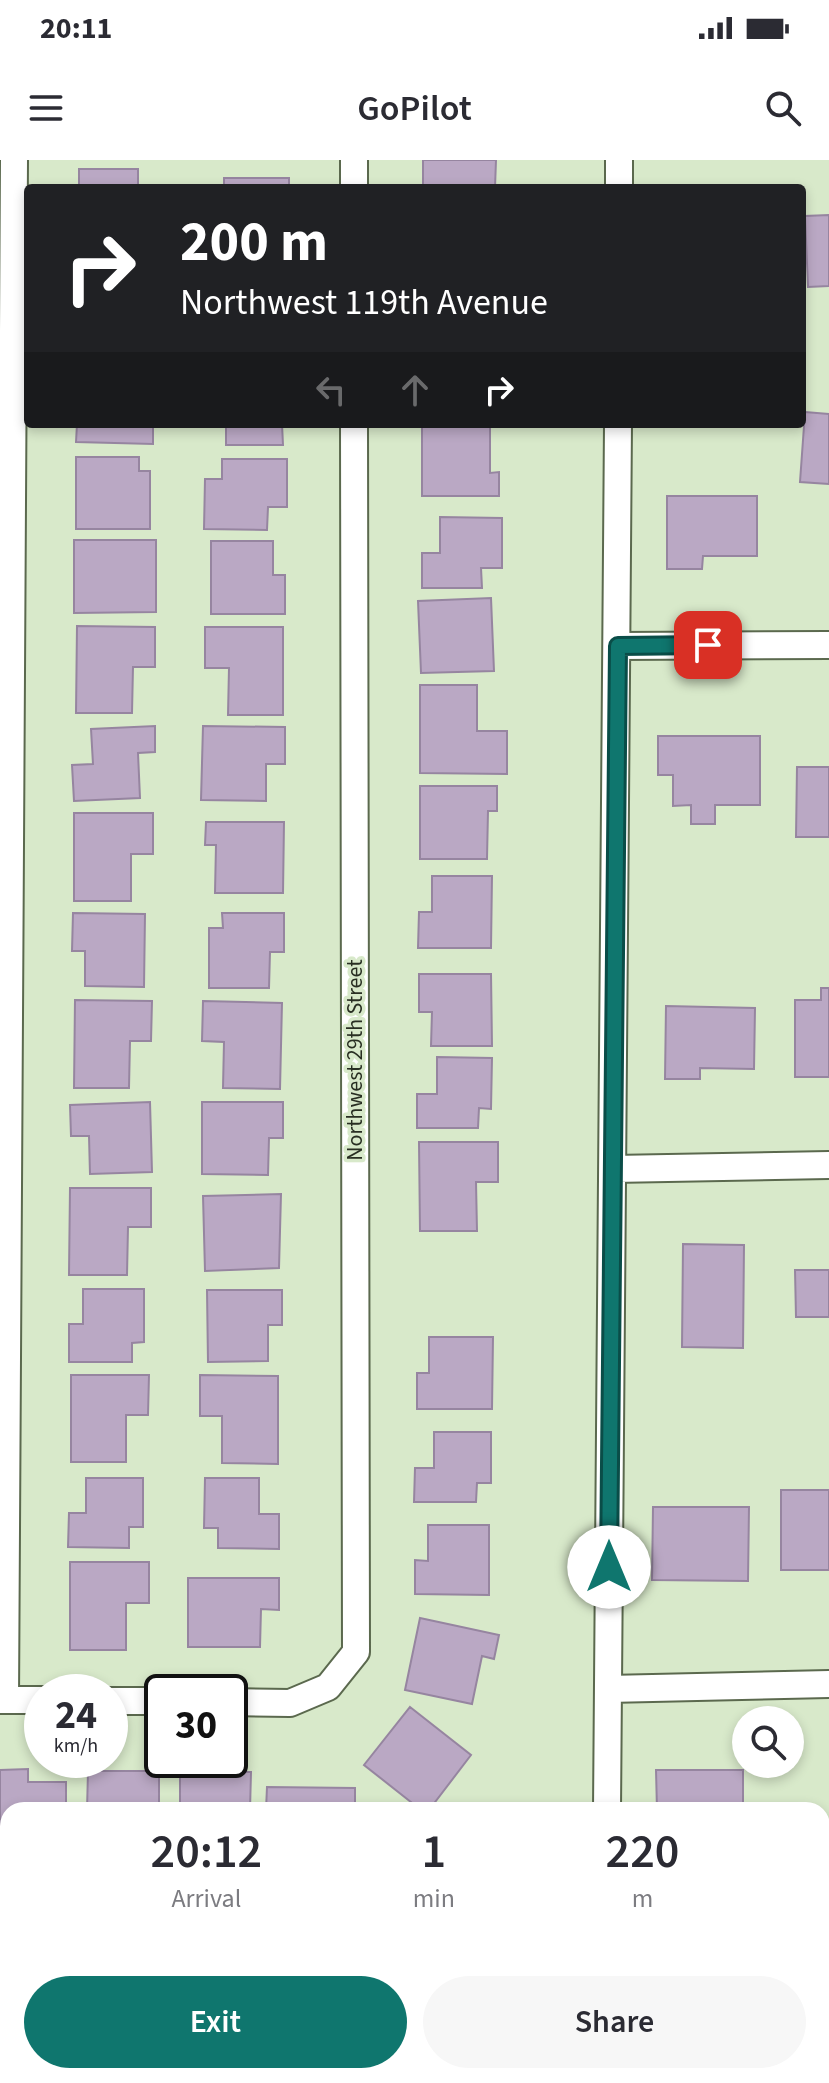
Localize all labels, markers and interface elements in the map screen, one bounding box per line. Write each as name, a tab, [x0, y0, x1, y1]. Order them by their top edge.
text: 20:11	[40, 7, 112, 50]
text: GoPilot	[357, 83, 472, 134]
icon: menu	[24, 86, 68, 130]
icon: search	[761, 86, 805, 130]
text: 200 m	[180, 203, 328, 282]
icon: right	[48, 216, 152, 320]
text: Northwest 119th Avenue	[180, 277, 548, 328]
icon: left	[309, 368, 353, 412]
icon: ahead	[393, 368, 437, 412]
icon: right	[477, 368, 521, 412]
pin	[674, 611, 742, 679]
icon: arrive	[686, 623, 730, 667]
street label: Northwest 29th Street	[339, 959, 371, 1161]
position arrow	[567, 1525, 651, 1609]
speed limit sign: 30	[144, 1674, 248, 1778]
text: 24	[55, 1687, 97, 1744]
map controls	[732, 1706, 804, 1778]
button: search	[732, 1706, 804, 1778]
text: km/h	[54, 1732, 98, 1760]
text: 20:12	[151, 1818, 262, 1886]
text: 1	[422, 1818, 446, 1886]
text: 220	[606, 1818, 679, 1886]
text: Arrival	[171, 1880, 241, 1917]
text: min	[413, 1880, 455, 1917]
text: m	[632, 1880, 653, 1917]
button: Exit	[24, 1976, 407, 2068]
button: Share	[423, 1976, 806, 2068]

